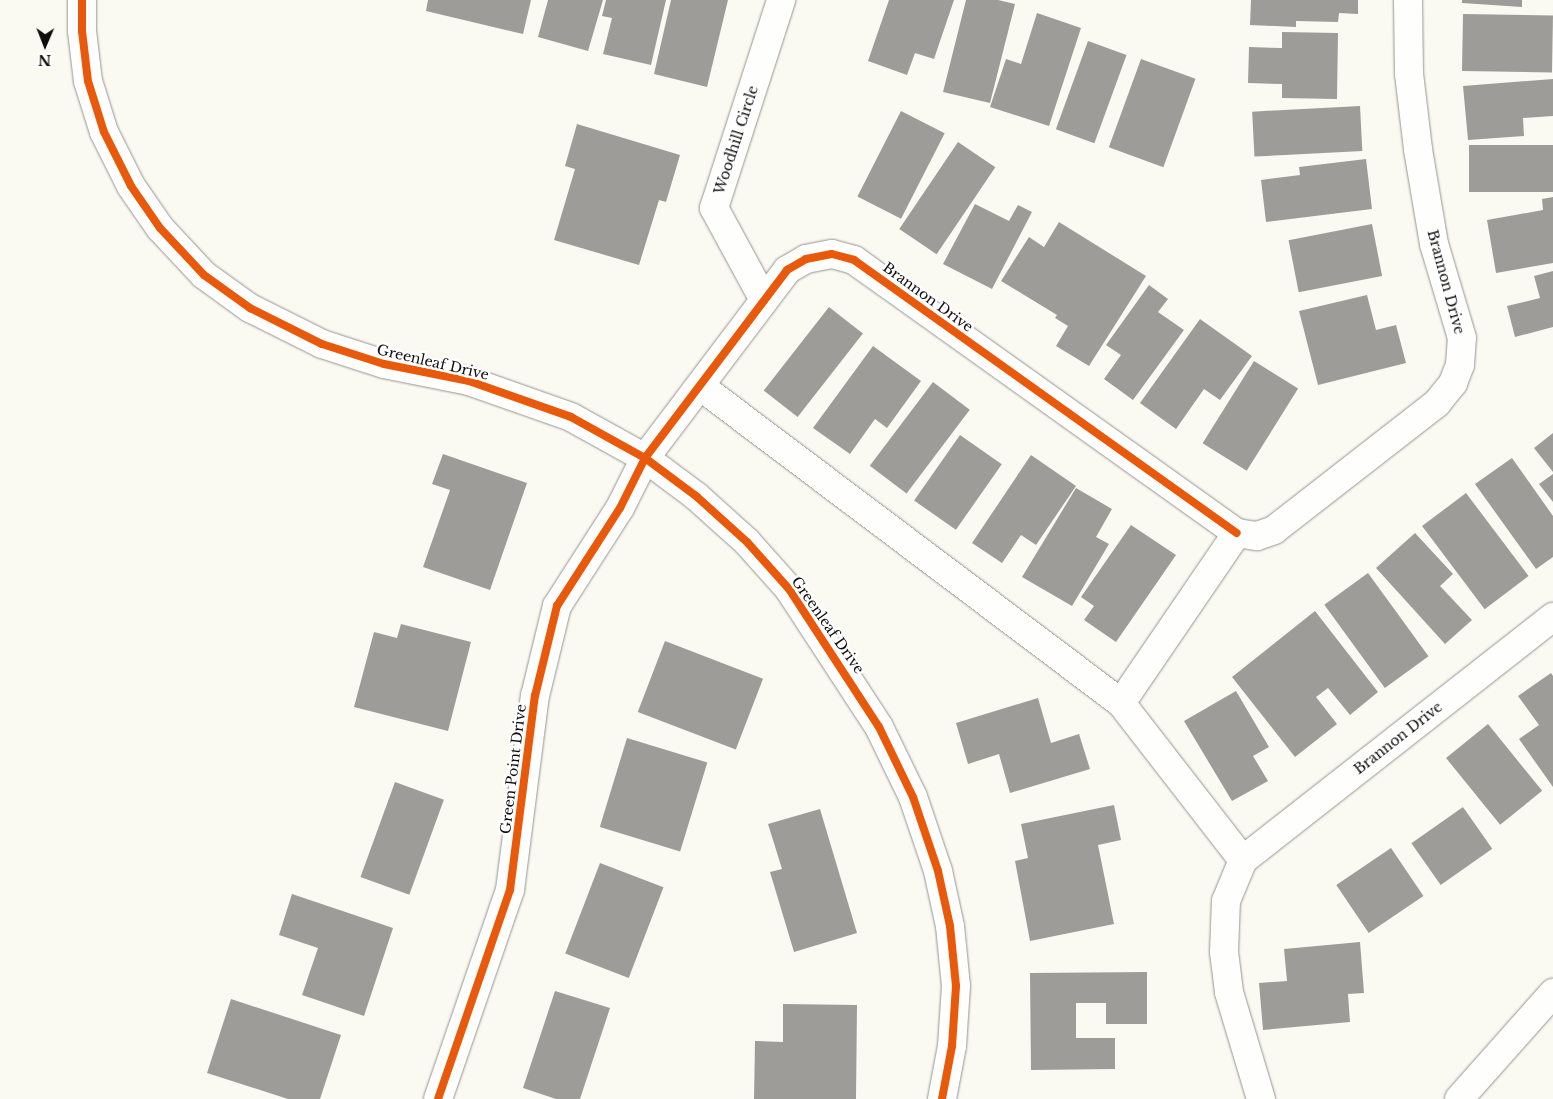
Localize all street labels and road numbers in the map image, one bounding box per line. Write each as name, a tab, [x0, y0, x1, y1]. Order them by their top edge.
street label: Woodhill Circle	[711, 84, 761, 196]
street label: Brannon Drive	[1424, 228, 1468, 336]
street label: Brannon Drive	[880, 259, 976, 335]
street label: Greenleaf Drive	[375, 341, 491, 383]
street label: Greenleaf Drive	[788, 573, 868, 677]
street label: Brannon Drive	[1351, 698, 1445, 778]
street label: Green Point Drive	[497, 703, 529, 835]

